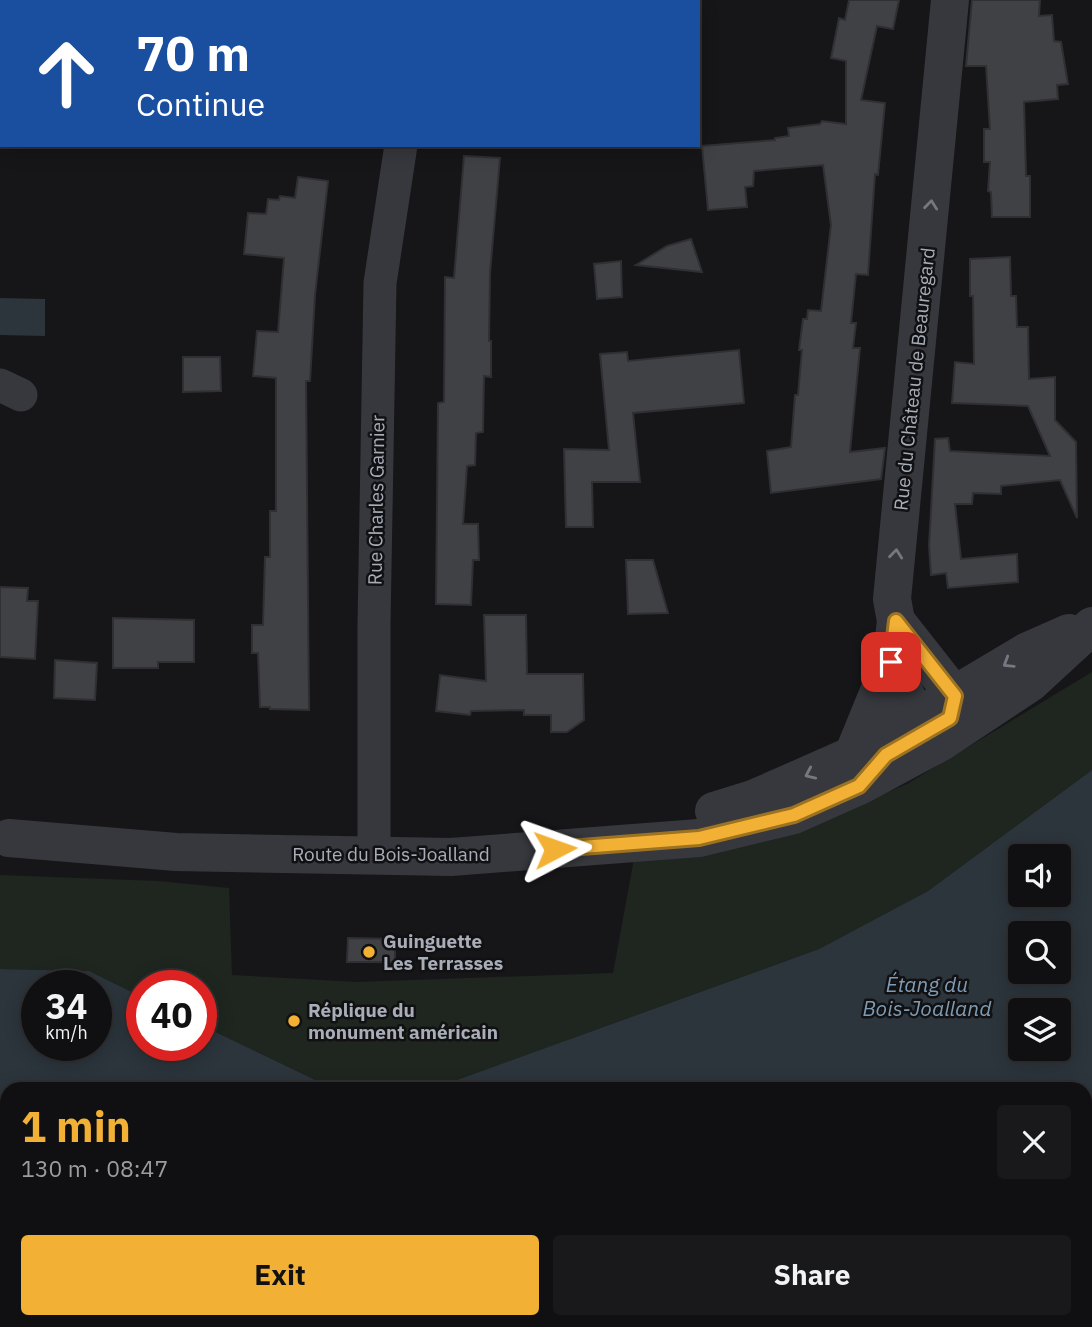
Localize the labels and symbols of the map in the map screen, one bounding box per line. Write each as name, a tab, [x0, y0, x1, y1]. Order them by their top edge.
one-way arrow	[923, 199, 938, 211]
street label: Rue du Château de Beauregard	[888, 246, 940, 512]
street label: Rue Charles Garnier	[363, 415, 389, 585]
one-way arrow	[889, 548, 904, 559]
pin	[861, 632, 921, 692]
one-way arrow	[1003, 654, 1016, 667]
one-way arrow	[805, 766, 817, 780]
position arrow	[518, 812, 592, 886]
street label: Route du Bois-Joalland	[292, 842, 490, 866]
place label: Guinguette Les Terrasses	[383, 929, 503, 975]
marker: Guinguette Les Terrasses	[361, 944, 377, 960]
speed limit sign: 40	[126, 970, 217, 1061]
water label: Étang du Bois-Joalland	[863, 970, 992, 1022]
place label: Réplique du monument américain	[308, 998, 498, 1044]
marker: Réplique du monument américain	[286, 1013, 302, 1029]

